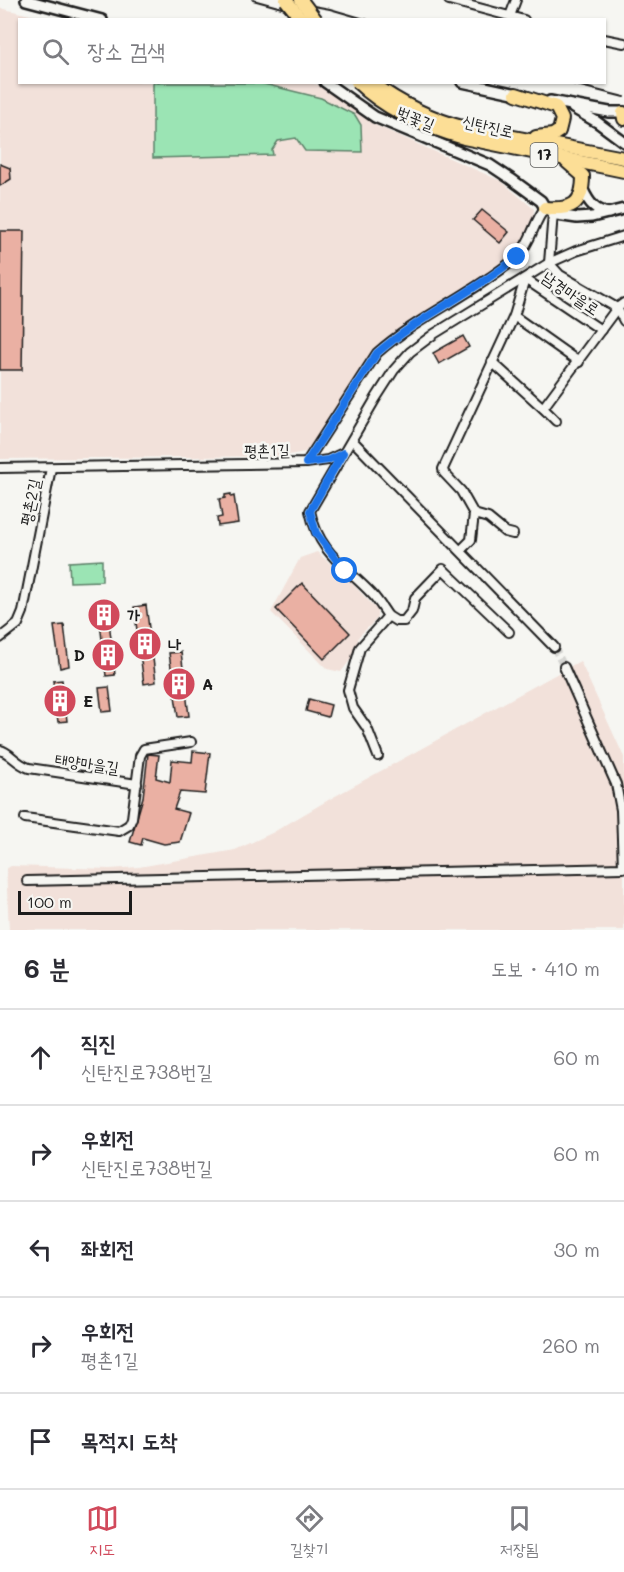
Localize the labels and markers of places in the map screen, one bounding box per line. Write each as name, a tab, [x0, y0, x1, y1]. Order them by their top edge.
building icon: 가	[86, 597, 122, 633]
place label: 가	[127, 604, 140, 625]
building icon: 나	[127, 626, 163, 662]
place label: 나	[168, 633, 182, 654]
building icon: D	[90, 637, 126, 673]
place label: D	[74, 644, 85, 665]
building icon: A	[161, 666, 197, 702]
place label: A	[202, 673, 213, 694]
building icon: E	[42, 683, 78, 719]
place label: E	[83, 690, 93, 711]

